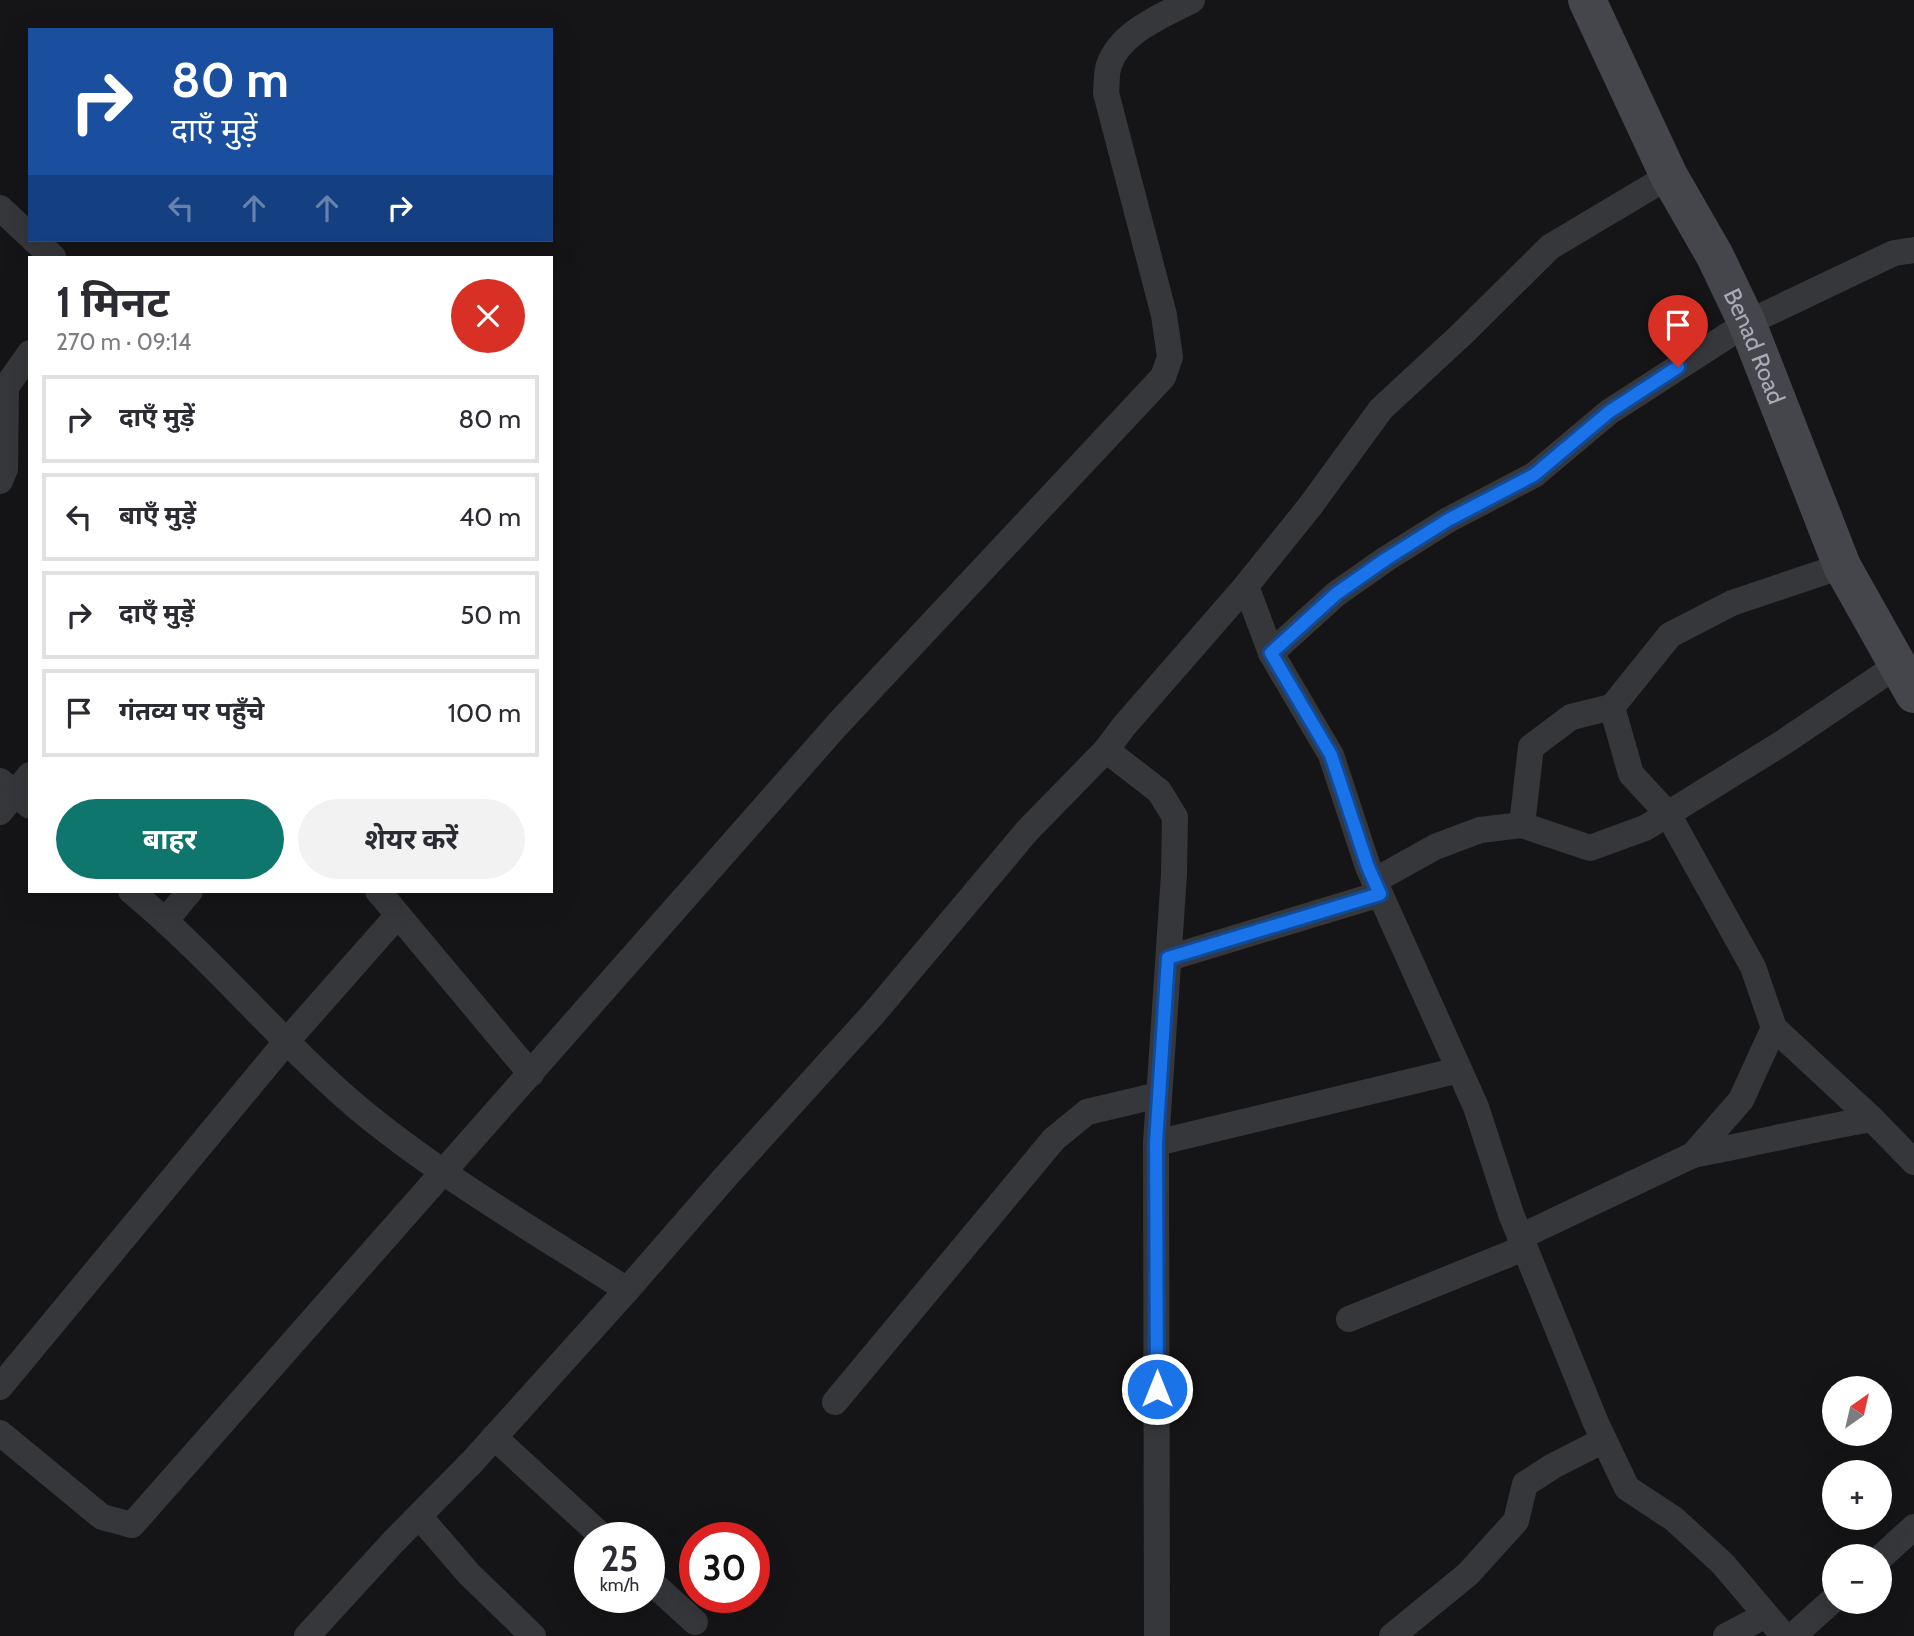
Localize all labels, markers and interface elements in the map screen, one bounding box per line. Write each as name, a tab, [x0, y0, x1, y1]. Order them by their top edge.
text: 80 m	[171, 50, 289, 109]
icon: right	[56, 56, 147, 147]
text: दाएँ मुड़ें	[171, 110, 257, 149]
icon: left	[162, 189, 200, 227]
icon: ahead	[235, 189, 273, 227]
icon: ahead	[308, 189, 346, 227]
icon: right	[381, 189, 419, 227]
text: 1 मिनट	[56, 276, 169, 328]
button: close	[451, 279, 525, 353]
street label: Benad Road	[1718, 283, 1792, 408]
pin	[1648, 295, 1708, 367]
icon: arrive	[1659, 306, 1697, 344]
text: 270 m · 09:14	[56, 328, 191, 356]
icon: right	[60, 400, 98, 438]
text: दाएँ मुड़ें	[119, 401, 195, 433]
text: 80 m	[458, 403, 521, 435]
icon: left	[60, 498, 98, 536]
text: बाएँ मुड़ें	[119, 499, 196, 531]
text: 40 m	[459, 501, 521, 533]
icon: right	[60, 596, 98, 634]
text: दाएँ मुड़ें	[119, 597, 195, 629]
text: 50 m	[460, 599, 521, 631]
icon: arrive	[60, 694, 98, 732]
text: गंतव्य पर पहुँचे	[119, 695, 264, 727]
text: 100 m	[448, 697, 521, 729]
button: बाहर	[56, 799, 284, 879]
button: शेयर करें	[298, 799, 525, 879]
position arrow	[1120, 1352, 1194, 1426]
north arrow	[1822, 1376, 1892, 1446]
map controls	[1822, 1376, 1892, 1614]
button: +	[1822, 1460, 1892, 1530]
speed limit sign: 30	[679, 1522, 770, 1613]
text: 25	[601, 1537, 638, 1580]
button: −	[1822, 1544, 1892, 1614]
text: km/h	[600, 1574, 639, 1596]

